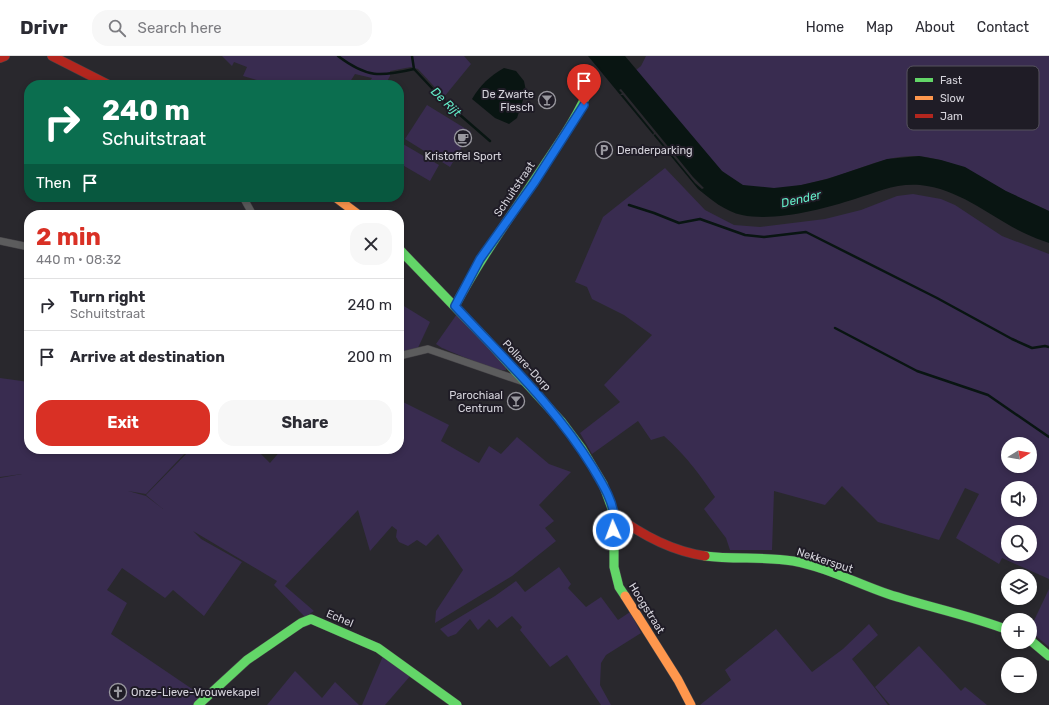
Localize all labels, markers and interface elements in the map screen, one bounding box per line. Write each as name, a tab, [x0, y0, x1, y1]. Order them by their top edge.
search box	[92, 10, 372, 46]
text: Drivr	[20, 16, 68, 39]
icon: search	[106, 17, 128, 39]
text: Search here	[138, 19, 222, 37]
text: Home	[806, 19, 844, 36]
text: Map	[866, 19, 893, 36]
text: About	[915, 19, 955, 36]
text: Contact	[977, 19, 1029, 36]
pin	[567, 64, 601, 105]
legend	[907, 66, 1039, 130]
icon: arrive	[573, 70, 595, 92]
text: Fast	[940, 74, 963, 87]
water label: De Rijt	[428, 84, 464, 120]
place label: De Zwarte Flesch	[482, 88, 534, 114]
bar icon: De Zwarte Flesch	[537, 90, 557, 110]
text: Slow	[940, 92, 965, 105]
text: 240 m	[102, 94, 190, 127]
icon: right	[36, 96, 88, 148]
text: Jam	[940, 110, 963, 123]
text: Schuitstraat	[102, 128, 206, 150]
cafe icon: Kristoffel Sport	[453, 128, 473, 148]
parking icon: Denderparking	[594, 140, 614, 160]
place label: Denderparking	[617, 144, 693, 157]
place label: Kristoffel Sport	[425, 150, 502, 163]
street label: Schuitstraat	[491, 159, 538, 219]
icon: arrive	[79, 172, 101, 194]
text: Then	[36, 174, 71, 192]
water label: Dender	[780, 188, 823, 210]
text: 2 min	[36, 223, 101, 251]
button: close	[350, 223, 392, 265]
text: 440 m · 08:32	[36, 252, 121, 267]
text: Turn right	[70, 288, 145, 306]
icon: right	[36, 294, 58, 316]
text: 240 m	[347, 296, 392, 314]
text: Schuitstraat	[70, 306, 145, 321]
street label: Pollare-Dorp	[500, 337, 553, 393]
icon: arrive	[36, 346, 58, 368]
text: Arrive at destination	[70, 348, 225, 366]
text: 200 m	[347, 348, 392, 366]
place label: Parochiaal Centrum	[449, 389, 503, 415]
bar icon: Parochiaal Centrum	[506, 391, 526, 411]
button: Exit	[36, 400, 210, 446]
button: Share	[218, 400, 392, 446]
north arrow	[1001, 437, 1037, 473]
map controls	[1001, 437, 1037, 693]
button: sound	[1001, 481, 1037, 517]
position arrow	[592, 509, 634, 551]
button: search	[1001, 525, 1037, 561]
street label: Nekkersput	[795, 545, 855, 576]
button: layers	[1001, 569, 1037, 605]
street label: Hoogstraat	[626, 580, 668, 637]
street label: Echel	[324, 607, 355, 630]
button: +	[1001, 613, 1037, 649]
button: −	[1001, 657, 1037, 693]
church icon: Onze-Lieve-Vrouwekapel	[108, 682, 128, 702]
place label: Onze-Lieve-Vrouwekapel	[131, 686, 259, 699]

